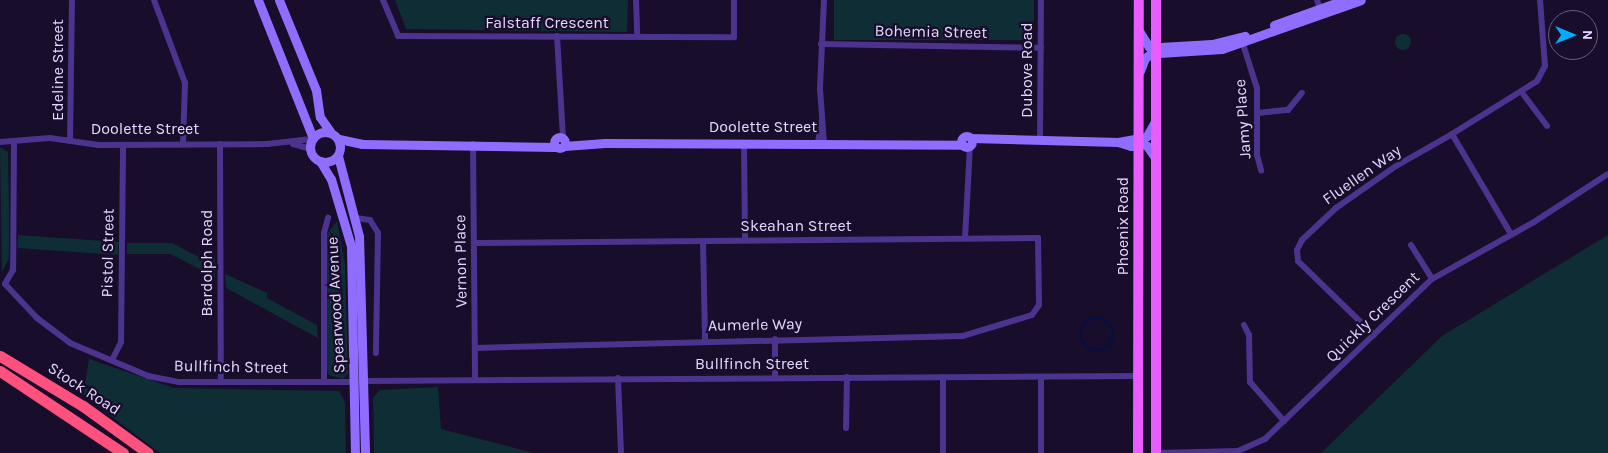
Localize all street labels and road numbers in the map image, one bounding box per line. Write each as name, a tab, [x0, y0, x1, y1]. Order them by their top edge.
street label: Falstaff Crescent	[485, 13, 609, 33]
street label: Edeline Street	[48, 19, 68, 121]
street label: Bohemia Street	[874, 21, 988, 43]
street label: Dubove Road	[1017, 22, 1037, 118]
street label: Jamy Place	[1231, 78, 1255, 160]
street label: Doolette Street	[709, 117, 817, 137]
street label: Doolette Street	[91, 119, 199, 139]
street label: Fluellen Way	[1319, 141, 1405, 209]
street label: Phoenix Road	[1113, 177, 1133, 275]
street label: Pistol Street	[98, 208, 118, 298]
street label: Bardolph Road	[197, 210, 217, 316]
street label: Vernon Place	[451, 214, 471, 308]
street label: Skeahan Street	[740, 216, 852, 236]
street label: Spearwood Avenue	[323, 236, 349, 374]
street label: Quickly Crescent	[1322, 268, 1424, 366]
street label: Aumerle Way	[708, 315, 802, 335]
street label: Bullfinch Street	[695, 354, 809, 374]
street label: Bullfinch Street	[174, 356, 288, 378]
street label: Stock Road	[44, 359, 124, 419]

